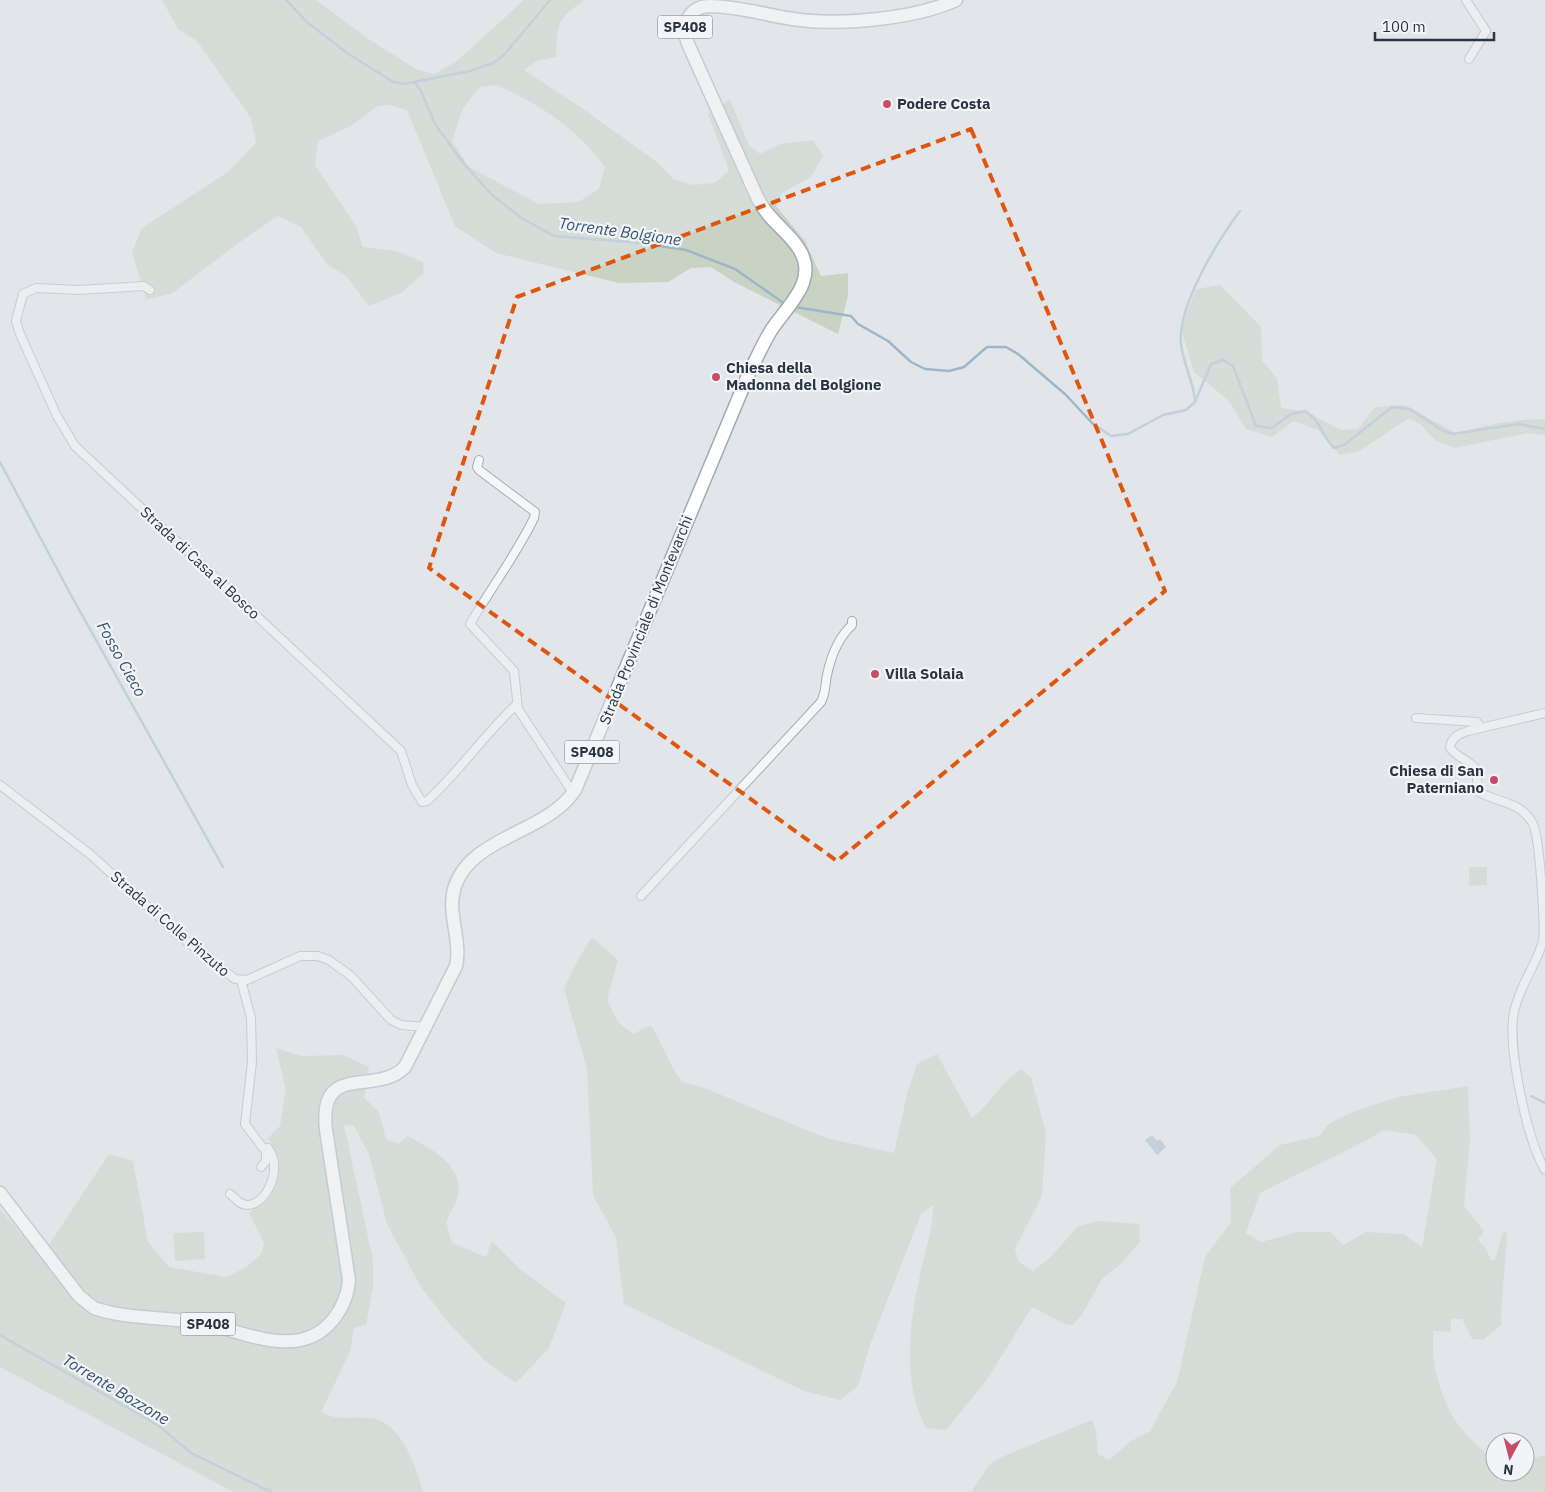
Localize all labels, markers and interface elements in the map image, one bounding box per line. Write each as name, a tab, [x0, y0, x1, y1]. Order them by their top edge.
scale bar	[1375, 10, 1494, 42]
road number: SP408	[658, 16, 712, 38]
text: 100 m	[1382, 17, 1426, 36]
place label: Podere Costa	[897, 94, 991, 113]
marker: Podere Costa	[881, 98, 893, 110]
water label: Torrente Bolgione	[557, 212, 683, 250]
place label: Chiesa della Madonna del Bolgione	[726, 358, 881, 394]
marker: Chiesa della Madonna del Bolgione	[710, 371, 722, 383]
street label: Strada di Casa al Bosco	[137, 502, 264, 623]
street label: Strada Provinciale di Montevarchi	[595, 512, 696, 727]
water label: Fosso Cieco	[93, 618, 151, 700]
place label: Villa Solaia	[885, 664, 964, 683]
marker: Villa Solaia	[869, 668, 881, 680]
road number: SP408	[564, 740, 620, 764]
place label: Chiesa di San Paterniano	[1389, 761, 1484, 797]
marker: Chiesa di San Paterniano	[1488, 774, 1500, 786]
street label: Strada di Colle Pinzuto	[107, 867, 234, 981]
road number: SP408	[180, 1312, 236, 1336]
water label: Torrente Bozzone	[59, 1349, 173, 1429]
north arrow	[1485, 1432, 1535, 1482]
text: N	[1502, 1460, 1515, 1479]

